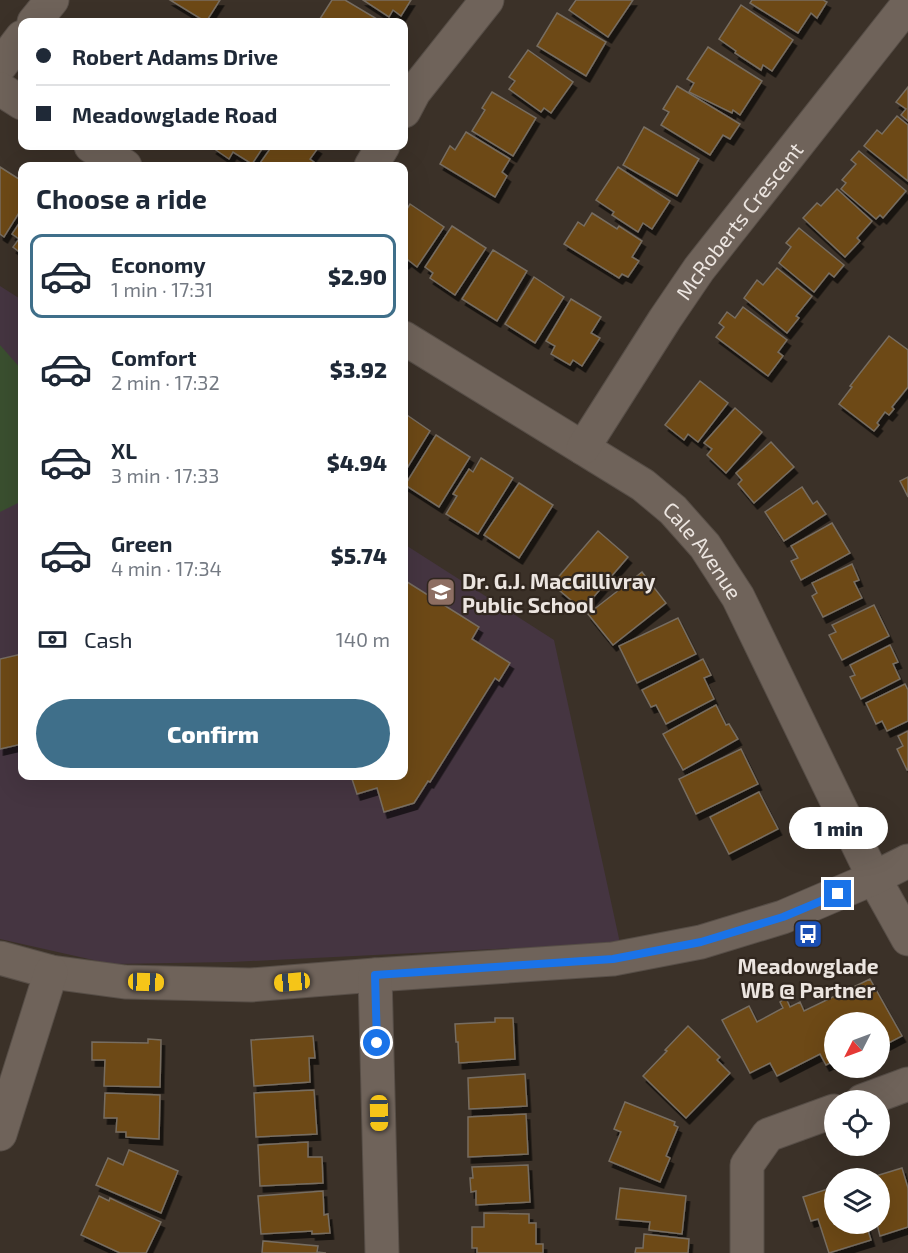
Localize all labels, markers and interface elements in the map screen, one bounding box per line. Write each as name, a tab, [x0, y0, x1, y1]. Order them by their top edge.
text: Robert Adams Drive	[72, 43, 278, 69]
text: Meadowglade Road	[72, 101, 277, 127]
street label: McRoberts Crescent	[670, 137, 807, 304]
text: Choose a ride	[36, 182, 207, 214]
icon: car	[39, 249, 93, 303]
text: Economy	[111, 251, 206, 277]
text: $2.90	[328, 263, 387, 289]
text: 1 min · 17:31	[111, 277, 213, 301]
icon: car	[39, 342, 93, 396]
text: Comfort	[111, 344, 196, 370]
text: $3.92	[330, 356, 387, 382]
text: 2 min · 17:32	[111, 370, 220, 394]
icon: car	[39, 435, 93, 489]
text: XL	[111, 437, 137, 463]
text: $4.94	[327, 449, 387, 475]
text: 3 min · 17:33	[111, 463, 219, 487]
street label: Cale Avenue	[659, 496, 748, 603]
icon: car	[39, 528, 93, 582]
text: Green	[111, 530, 173, 556]
text: $5.74	[331, 542, 387, 568]
text: 4 min · 17:34	[111, 556, 222, 580]
place label: Dr. G.J. MacGillivray Public School	[462, 568, 656, 617]
school or university icon: Dr. G.J. MacGillivray Public School	[425, 576, 457, 608]
icon: cash	[36, 623, 69, 656]
text: Cash	[84, 626, 133, 652]
text: 140 m	[336, 627, 390, 651]
button: Confirm	[36, 699, 390, 768]
callout: 1 min	[788, 807, 888, 849]
text: 1 min	[814, 816, 863, 840]
route end	[824, 880, 851, 907]
bus stop icon: Meadowglade WB @ Partner	[792, 918, 824, 950]
place label: Meadowglade WB @ Partner	[737, 953, 879, 1002]
car	[273, 971, 311, 993]
car	[128, 972, 164, 992]
north arrow	[824, 1012, 890, 1078]
map controls	[824, 1012, 890, 1234]
route start	[363, 1029, 390, 1056]
button: locate	[824, 1090, 890, 1156]
car	[370, 1095, 388, 1131]
button: layers	[824, 1168, 890, 1234]

